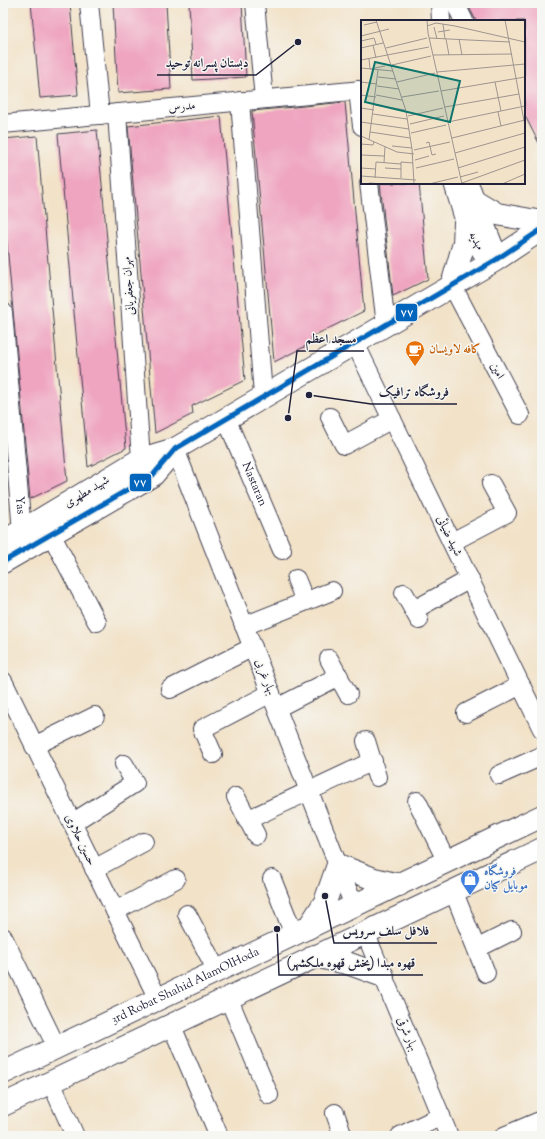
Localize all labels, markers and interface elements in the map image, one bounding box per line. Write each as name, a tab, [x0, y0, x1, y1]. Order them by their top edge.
inset map	[361, 20, 525, 184]
callout: دبستان پسرانه توحید	[157, 50, 256, 75]
text: دبستان پسرانه توحید	[165, 55, 249, 73]
street label: مدرس	[168, 97, 196, 117]
street label: مهدیه	[464, 228, 489, 254]
street label: مهران جعفریانی	[118, 256, 140, 316]
line badge: ۷۷	[395, 303, 418, 322]
text: ۷۷	[401, 305, 413, 321]
callout: مسجد اعظم	[297, 326, 364, 351]
text: مسجد اعظم	[305, 331, 357, 351]
cafe icon: کافه لاویسان	[404, 339, 426, 367]
place label: کافه لاویسان	[429, 341, 481, 359]
street label: امین	[485, 360, 509, 383]
callout: فروشگاه ترافیک	[371, 379, 457, 404]
text: فروشگاه ترافیک	[379, 383, 449, 402]
street label: Nastaran	[237, 459, 271, 509]
street label: شهید مطهری	[61, 471, 113, 513]
line badge: ۷۷	[129, 473, 152, 492]
text: ۷۷	[134, 475, 146, 491]
street label: Yas	[10, 496, 30, 515]
street label: شهید ضیائی	[431, 512, 467, 560]
street label: بهار غربی	[250, 656, 280, 698]
street label: حسین حلاوی	[60, 811, 100, 869]
place label: فروشگاه موبایل کیان	[484, 863, 528, 895]
shop icon: فروشگاه موبایل کیان	[459, 868, 481, 896]
callout: فلافل سلف سرویس	[334, 918, 437, 943]
text: فلافل سلف سرویس	[343, 923, 430, 941]
street label: 3rd Robat Shahid AlamOlHoda	[108, 943, 263, 1029]
callout: قهوه مبدا (پخش قهوه ملکشهر)	[279, 950, 423, 975]
text: قهوه مبدا (پخش قهوه ملکشهر)	[287, 955, 415, 973]
street label: بهار شرقی	[392, 1014, 422, 1054]

